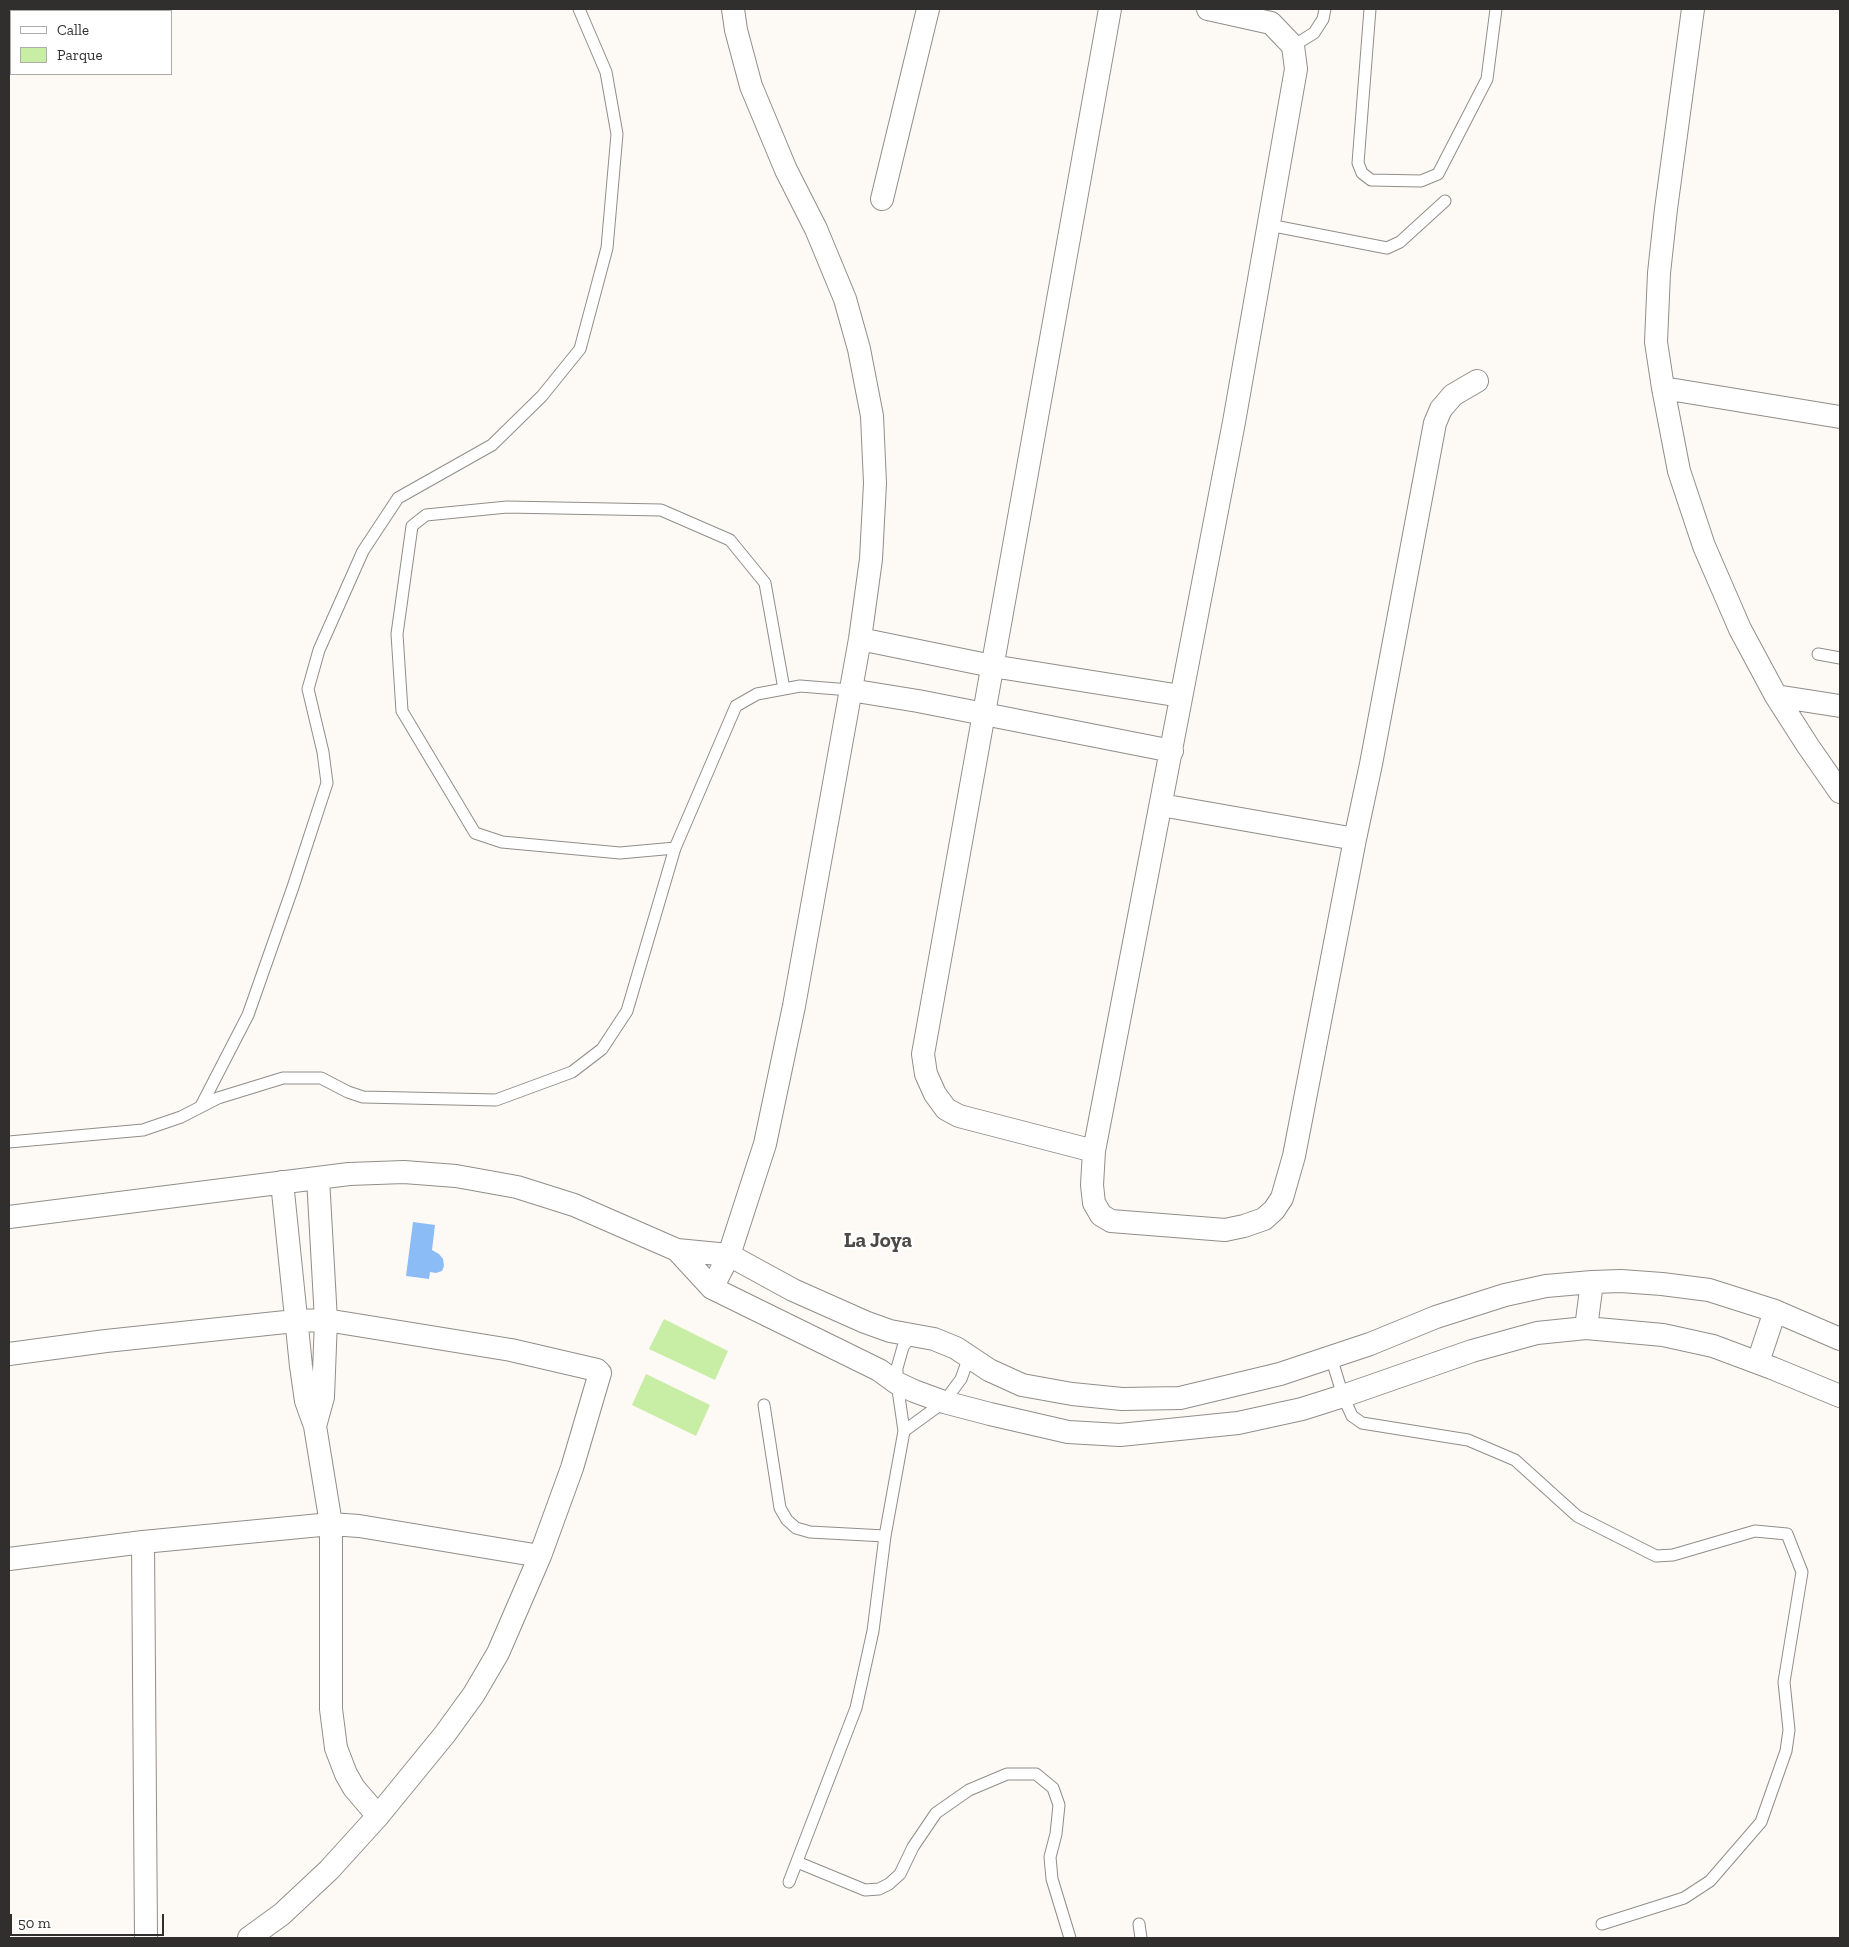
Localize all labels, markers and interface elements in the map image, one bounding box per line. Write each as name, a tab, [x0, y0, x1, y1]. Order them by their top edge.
legend	[10, 10, 172, 75]
text: Calle	[57, 21, 89, 39]
text: Parque	[57, 46, 103, 64]
district label: La Joya	[844, 1228, 912, 1254]
scale bar	[12, 1904, 166, 1936]
text: 50 m	[18, 1914, 51, 1932]

